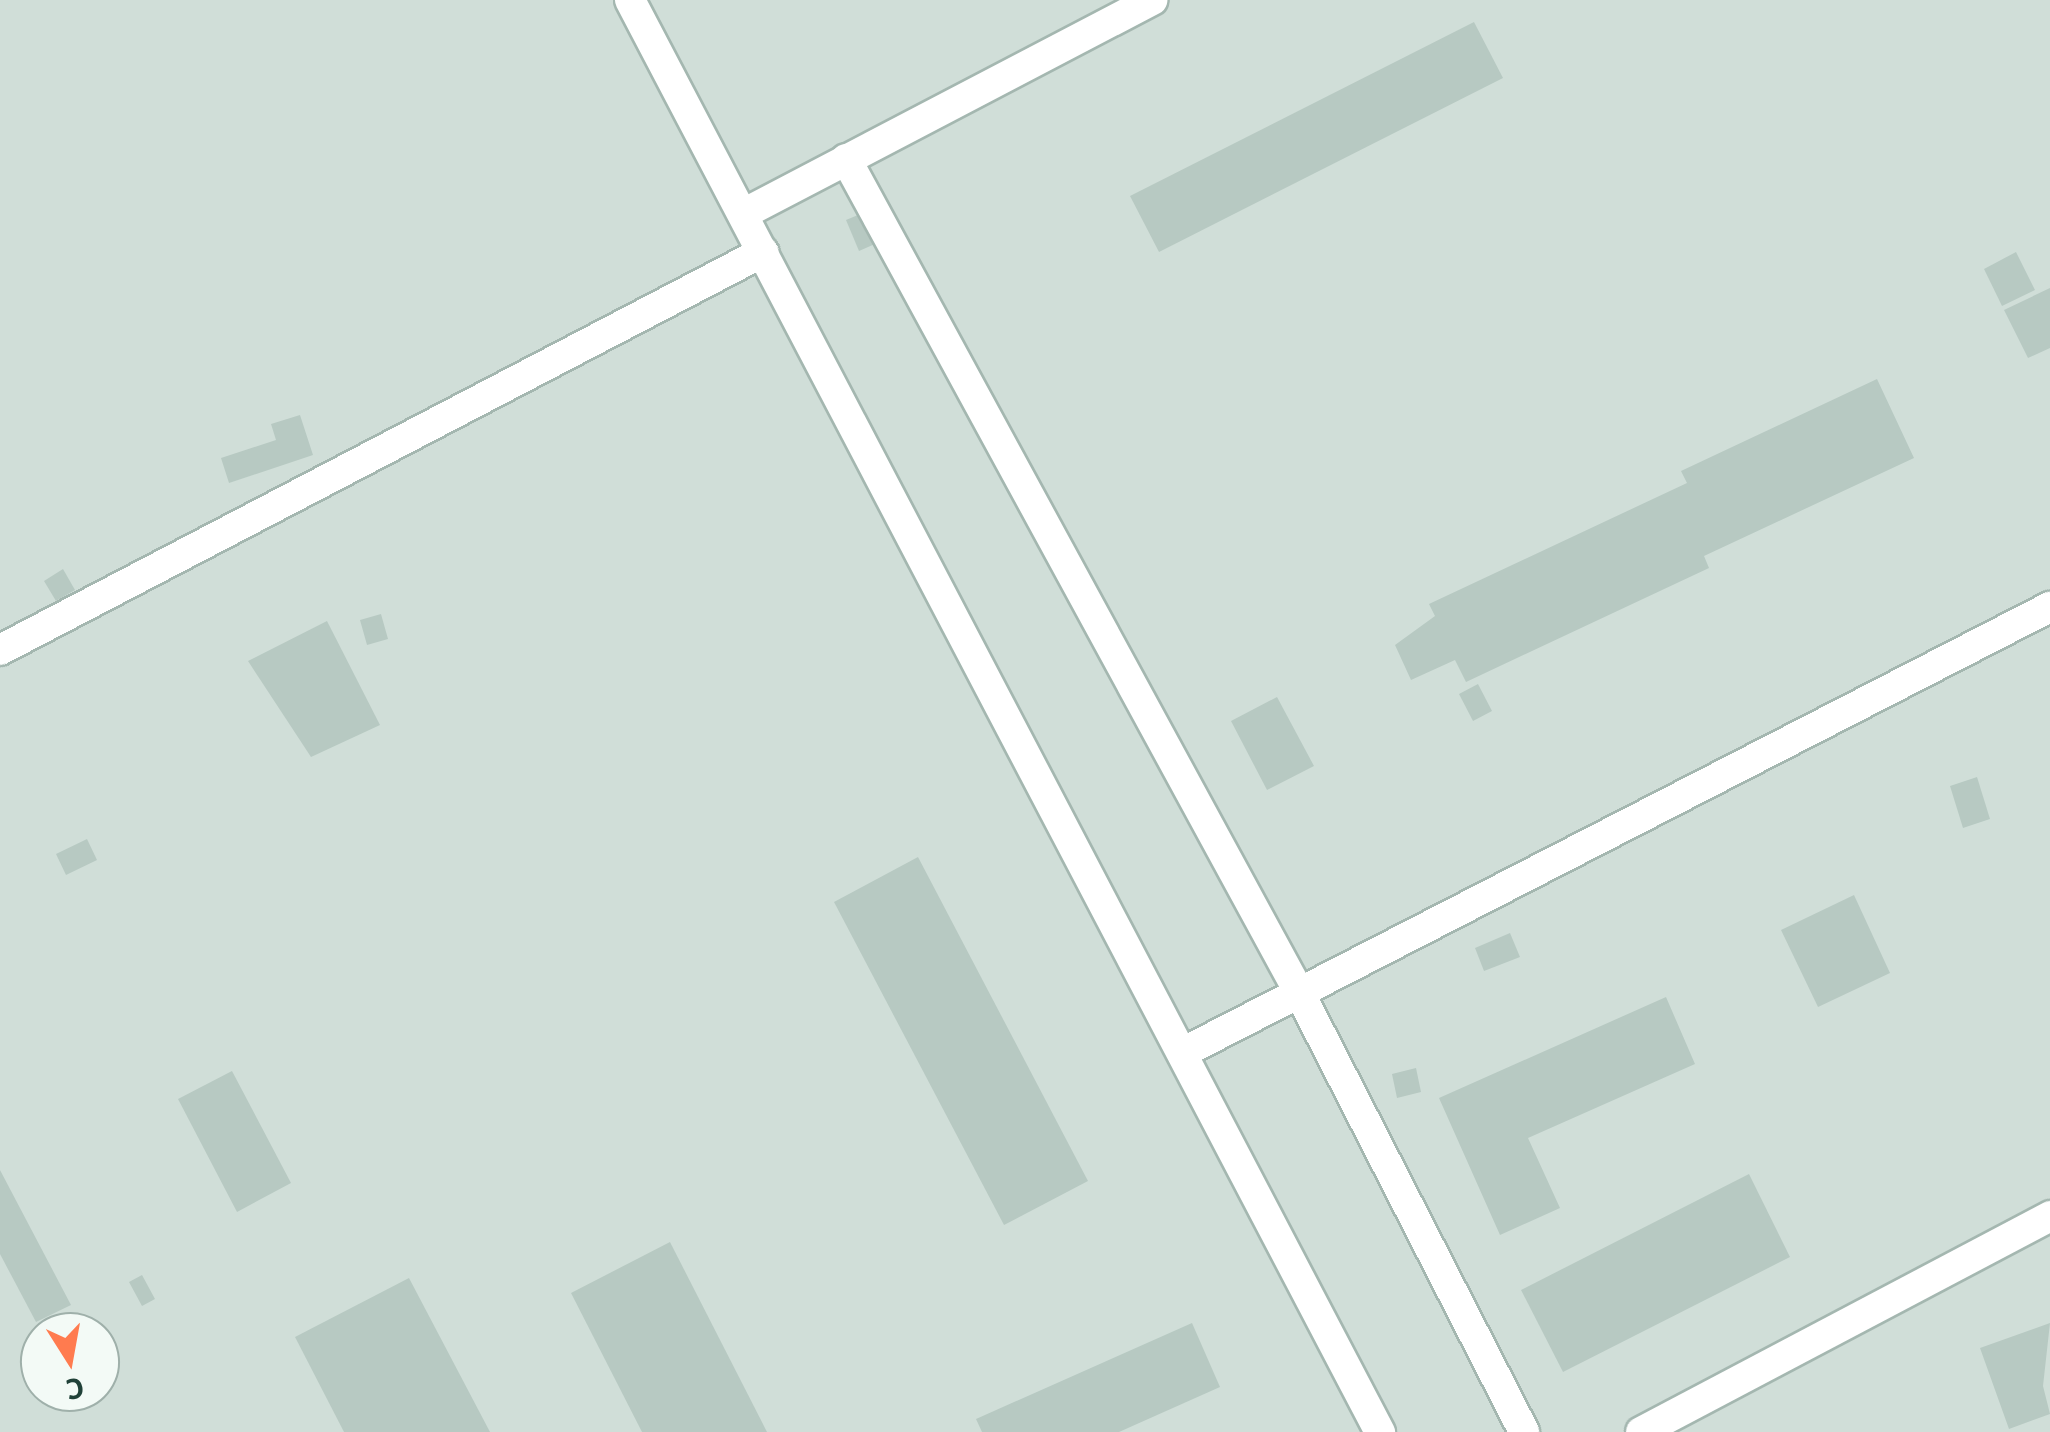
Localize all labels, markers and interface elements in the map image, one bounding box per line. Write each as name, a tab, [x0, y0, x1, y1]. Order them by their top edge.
north arrow	[20, 1312, 120, 1412]
text: С	[63, 1369, 88, 1410]

